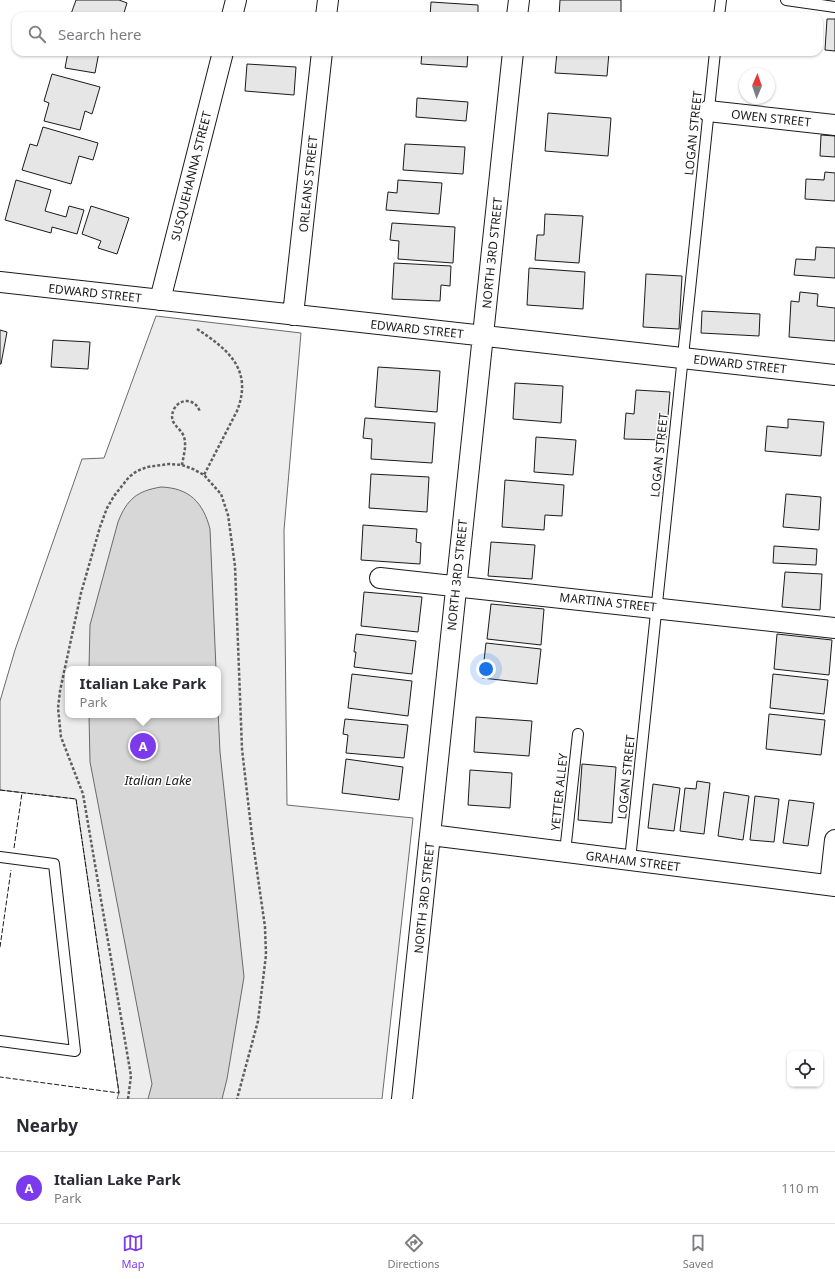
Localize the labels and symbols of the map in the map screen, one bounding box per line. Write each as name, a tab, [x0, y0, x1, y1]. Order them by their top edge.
north arrow	[739, 68, 775, 104]
street label: LOGAN STREET	[680, 90, 706, 176]
street label: OWEN STREET	[730, 105, 812, 131]
street label: SUSQUEHANNA STREET	[167, 109, 215, 243]
street label: ORLEANS STREET	[294, 135, 322, 233]
street label: NORTH 3RD STREET	[478, 196, 506, 309]
street label: EDWARD STREET	[47, 280, 143, 306]
street label: EDWARD STREET	[369, 316, 465, 342]
street label: EDWARD STREET	[692, 351, 788, 377]
street label: LOGAN STREET	[646, 412, 672, 498]
street label: NORTH 3RD STREET	[443, 518, 471, 631]
street label: MARTINA STREET	[559, 588, 658, 616]
your location	[476, 659, 496, 679]
pin: A	[130, 731, 156, 761]
street label: LOGAN STREET	[613, 734, 639, 820]
street label: YETTER ALLEY	[546, 752, 572, 832]
water label: Italian Lake	[123, 771, 192, 789]
street label: NORTH 3RD STREET	[410, 841, 438, 954]
street label: GRAHAM STREET	[585, 847, 682, 875]

